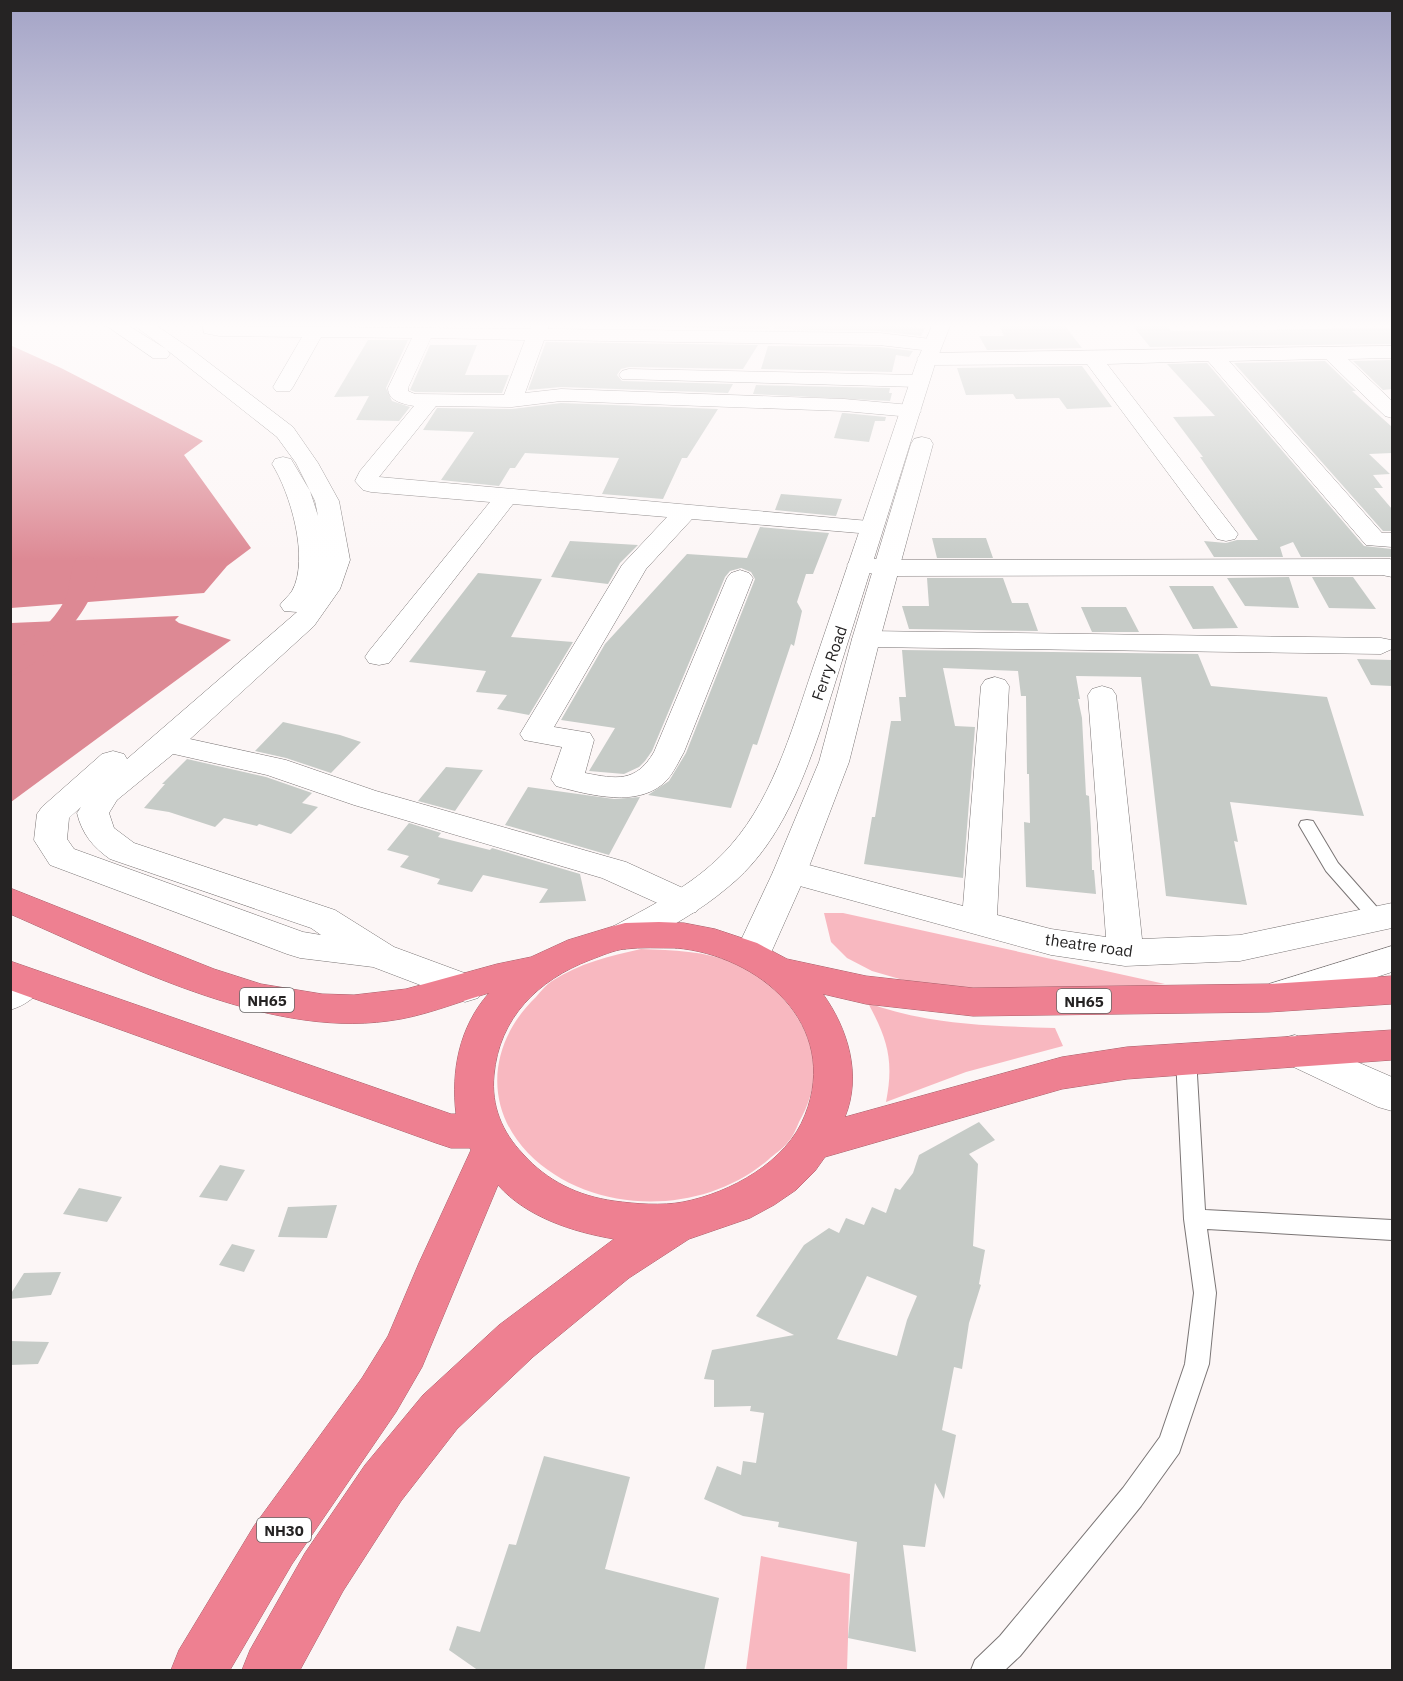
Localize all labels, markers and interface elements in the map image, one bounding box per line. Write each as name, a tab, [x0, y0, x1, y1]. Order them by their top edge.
street label: Ferry Road	[807, 623, 851, 703]
street label: theatre road	[1044, 929, 1134, 961]
road number: NH65	[240, 988, 294, 1012]
road number: NH65	[1057, 989, 1111, 1013]
road number: NH30	[257, 1518, 311, 1542]

